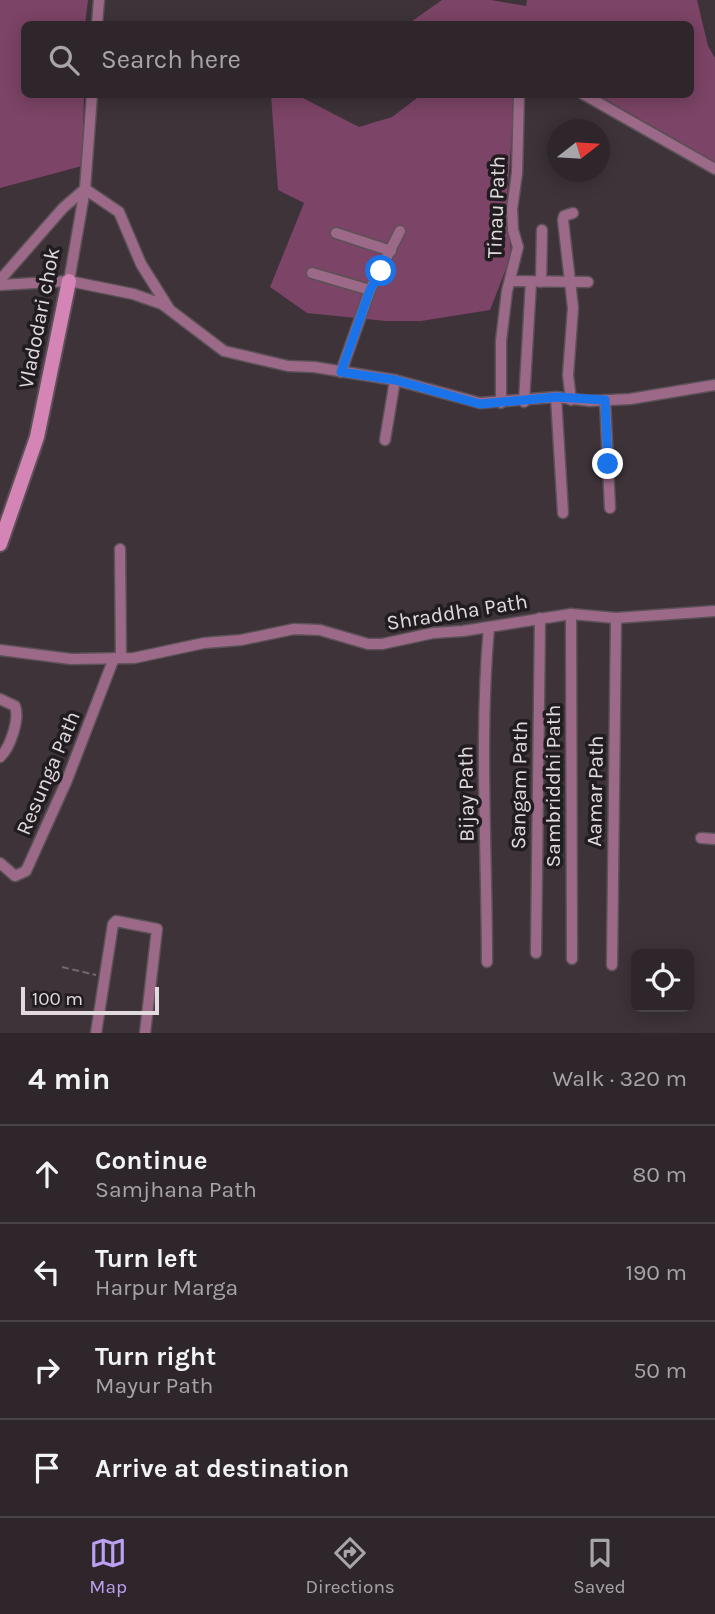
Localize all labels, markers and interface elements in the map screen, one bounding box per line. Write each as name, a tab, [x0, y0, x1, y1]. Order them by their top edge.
search box	[21, 21, 694, 98]
icon: search	[45, 41, 83, 79]
text: Search here	[101, 44, 241, 75]
north arrow	[547, 119, 610, 182]
street label: Tinau Path	[482, 155, 510, 259]
street label: Vladodari chok	[14, 245, 64, 390]
route start	[365, 255, 396, 286]
route end	[592, 448, 623, 479]
street label: Shraddha Path	[385, 589, 529, 635]
street label: Sambriddhi Path	[541, 705, 565, 867]
street label: Resunga Path	[11, 707, 85, 839]
street label: Sangam Path	[506, 720, 532, 850]
street label: Aamar Path	[582, 735, 608, 847]
street label: Bijay Path	[453, 746, 479, 842]
map controls	[631, 949, 694, 1012]
button: locate	[631, 949, 694, 1012]
scale bar	[21, 984, 159, 1016]
text: 100 m	[32, 988, 83, 1010]
text: 4 min	[28, 1061, 110, 1097]
text: Walk · 320 m	[553, 1065, 687, 1092]
text: Continue	[95, 1145, 207, 1176]
icon: ahead	[28, 1155, 66, 1193]
text: 80 m	[632, 1161, 687, 1188]
text: Samjhana Path	[95, 1176, 257, 1203]
text: Turn left	[95, 1243, 197, 1274]
icon: left	[28, 1253, 66, 1291]
text: 190 m	[625, 1259, 687, 1286]
text: Harpur Marga	[95, 1274, 238, 1301]
text: Turn right	[95, 1341, 216, 1372]
icon: right	[28, 1351, 66, 1389]
text: 50 m	[633, 1357, 687, 1384]
text: Mayur Path	[95, 1372, 213, 1399]
icon: arrive	[28, 1449, 66, 1487]
text: Arrive at destination	[95, 1453, 349, 1484]
tab: Map	[89, 1534, 127, 1598]
tab: Directions	[306, 1534, 395, 1598]
tab: Saved	[573, 1534, 626, 1598]

